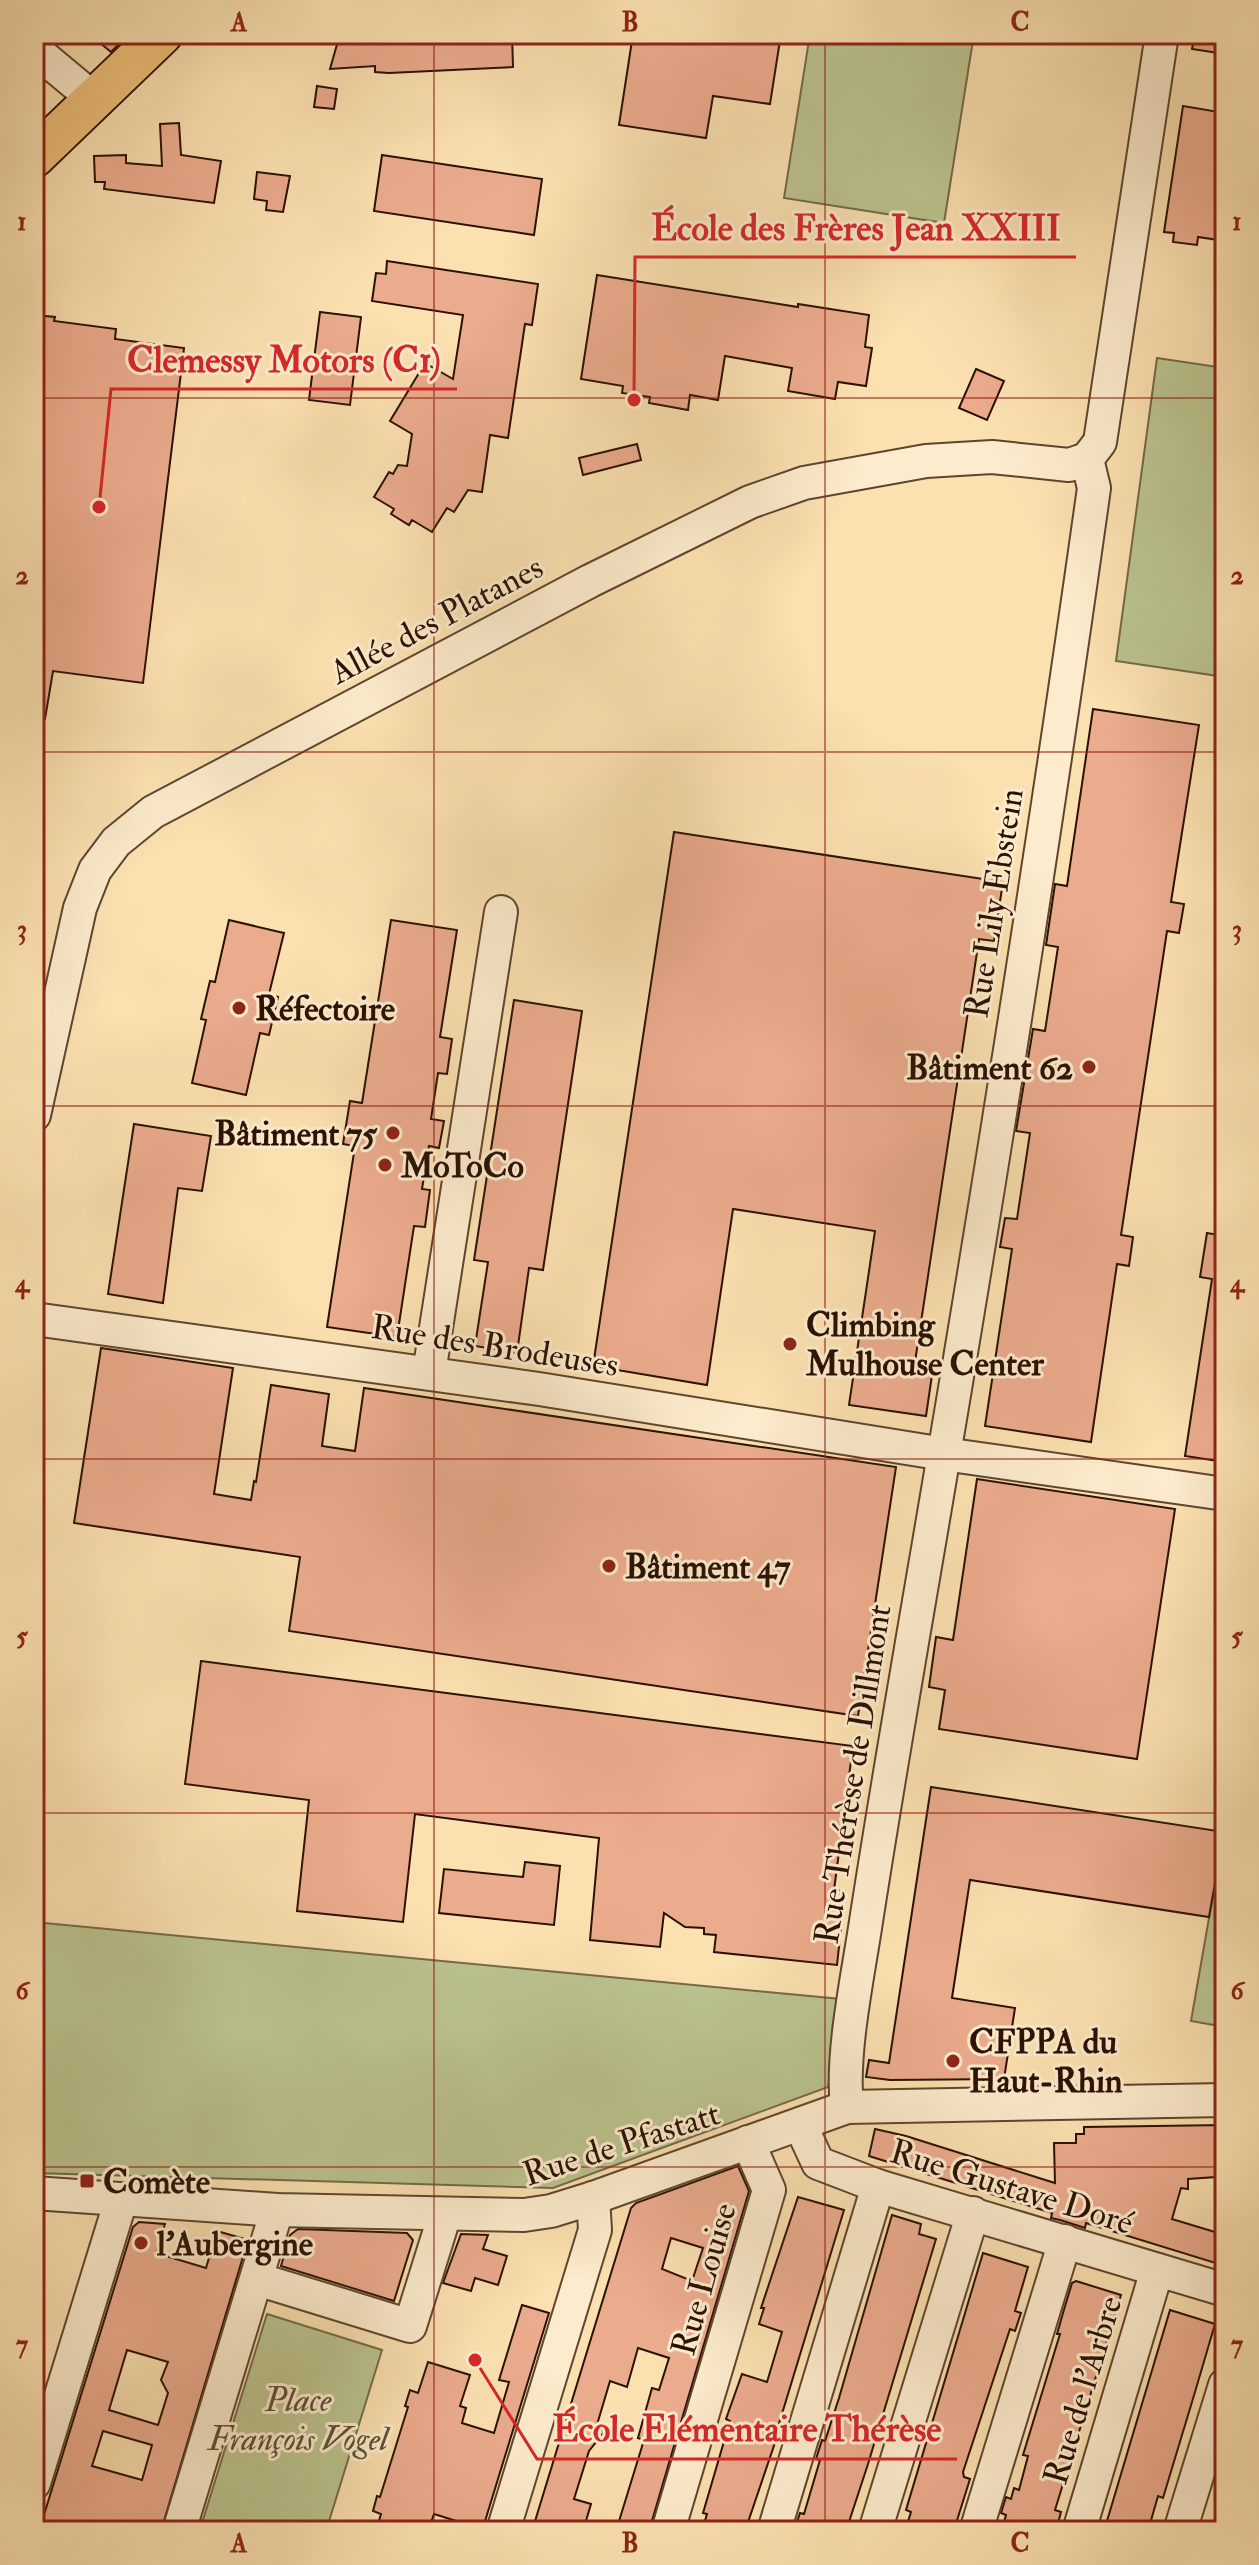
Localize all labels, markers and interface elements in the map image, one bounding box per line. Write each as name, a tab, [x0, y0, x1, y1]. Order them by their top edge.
text: A	[230, 7, 248, 39]
text: B	[621, 7, 639, 39]
text: C	[1010, 7, 1030, 39]
callout: École des Frères Jean XXIII	[635, 197, 1076, 257]
text: École des Frères Jean XXIII	[651, 204, 1061, 252]
text: 1	[17, 206, 27, 238]
text: 1	[1232, 206, 1242, 238]
callout: Clemessy Motors (C1)	[111, 329, 457, 389]
text: Clemessy Motors (C1)	[127, 338, 441, 384]
street label: Allée des Platanes	[322, 546, 551, 695]
text: 2	[15, 560, 29, 592]
text: 2	[1230, 560, 1244, 592]
street label: Rue Lily Ebstein	[955, 785, 1034, 1021]
text: 3	[17, 914, 27, 946]
text: 3	[1232, 914, 1242, 946]
place label: Réfectoire	[255, 988, 396, 1031]
marker: Réfectoire	[230, 999, 248, 1017]
place label: Bâtiment 62	[906, 1047, 1073, 1090]
marker: Bâtiment 62	[1080, 1058, 1098, 1076]
place label: Bâtiment 75	[214, 1113, 378, 1156]
marker: Bâtiment 75	[384, 1124, 402, 1142]
place label: MoToCo	[400, 1145, 524, 1188]
marker: MoToCo	[376, 1156, 394, 1174]
text: 4	[14, 1268, 31, 1300]
text: 4	[1229, 1268, 1246, 1300]
place label: Climbing Mulhouse Center	[805, 1304, 1045, 1386]
street label: Rue des Brodeuses	[368, 1306, 621, 1387]
marker: Climbing Mulhouse Center	[781, 1335, 799, 1353]
place label: Bâtiment 47	[625, 1546, 791, 1589]
marker: Bâtiment 47	[600, 1557, 618, 1575]
street label: Rue Thérèse de Dillmont	[805, 1601, 902, 1947]
text: 5	[16, 1621, 28, 1653]
text: 5	[1231, 1621, 1243, 1653]
text: 6	[15, 1975, 30, 2007]
text: 6	[1230, 1975, 1245, 2007]
place label: CFPPA du Haut-Rhin	[969, 2021, 1123, 2103]
marker: CFPPA du Haut-Rhin	[944, 2052, 962, 2070]
street label: Rue de Pfastatt	[518, 2092, 725, 2196]
street label: Rue Gustave Doré	[885, 2130, 1139, 2245]
place label: Comète	[103, 2161, 211, 2204]
marker: Comète	[78, 2172, 96, 2190]
street label: Rue Louise	[662, 2198, 747, 2361]
place label: l’Aubergine	[156, 2223, 314, 2266]
marker: l’Aubergine	[132, 2234, 150, 2252]
street label: Rue de l'Arbre	[1034, 2291, 1132, 2490]
text: 7	[16, 2329, 28, 2361]
text: 7	[1231, 2329, 1243, 2361]
park label: Place François Vogel	[206, 2379, 391, 2461]
callout: École Elémentaire Thérèse	[537, 2399, 957, 2459]
text: École Elémentaire Thérèse	[553, 2405, 941, 2452]
text: A	[230, 2528, 248, 2560]
text: B	[621, 2528, 639, 2560]
text: C	[1010, 2528, 1030, 2560]

